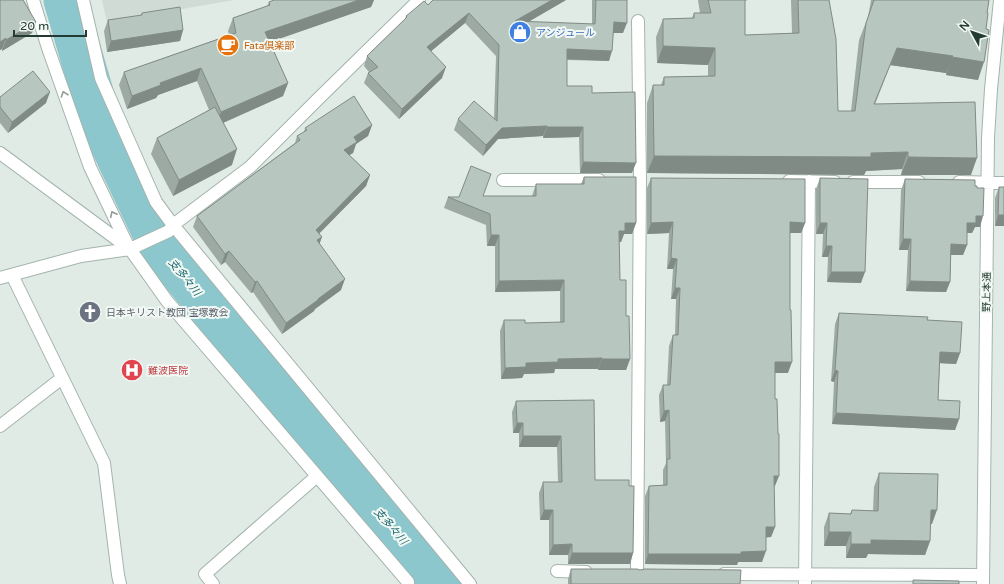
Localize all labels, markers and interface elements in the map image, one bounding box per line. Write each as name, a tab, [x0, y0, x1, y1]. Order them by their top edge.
scale bar	[14, 12, 86, 38]
north arrow	[952, 12, 992, 52]
text: N	[957, 18, 973, 33]
text: 20 m	[20, 19, 49, 33]
shop icon: アンジュール	[507, 19, 533, 45]
place label: アンジュール	[536, 27, 595, 39]
cafe icon: Fata倶楽部	[215, 32, 241, 58]
place label: Fata倶楽部	[244, 40, 294, 52]
one-way arrow	[60, 90, 69, 97]
one-way arrow	[110, 211, 118, 218]
water label: 支多々川	[166, 256, 204, 299]
street label: 野上本通	[981, 272, 993, 312]
church icon: 日本キリスト教団 宝塚教会	[77, 299, 103, 325]
place label: 日本キリスト教団 宝塚教会	[106, 307, 229, 319]
hospital icon: 難波医院	[119, 357, 145, 383]
place label: 難波医院	[148, 365, 188, 377]
water label: 支多々川	[371, 505, 411, 548]

